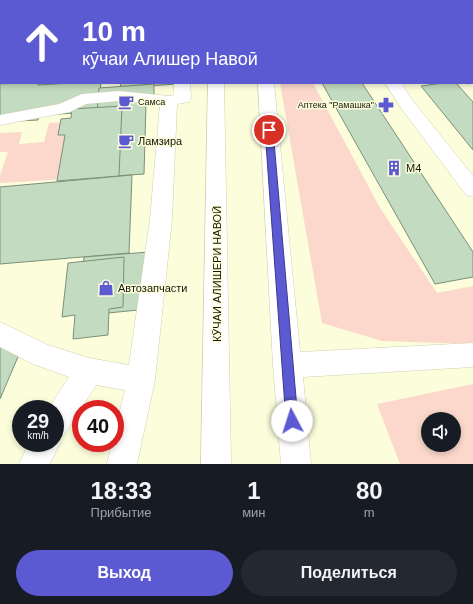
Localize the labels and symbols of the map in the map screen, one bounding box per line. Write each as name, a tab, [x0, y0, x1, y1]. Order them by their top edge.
cafe icon: Самса	[117, 93, 135, 111]
pharmacy icon: Аптека "Рамашка"	[377, 96, 395, 114]
place label: Самса	[138, 97, 165, 107]
place label: Аптека "Рамашка"	[298, 100, 374, 110]
pin	[252, 113, 286, 147]
cafe icon: Ламзира	[117, 132, 135, 150]
place label: Ламзира	[138, 135, 183, 147]
building icon: М4	[385, 159, 403, 177]
place label: М4	[406, 162, 421, 174]
street label: КӮЧАИ АЛИШЕРИ НАВОӢ	[211, 206, 223, 342]
shop icon: Автозапчасти	[97, 279, 115, 297]
place label: Автозапчасти	[118, 282, 188, 294]
speed limit sign: 40	[72, 400, 124, 452]
position arrow	[271, 400, 313, 442]

